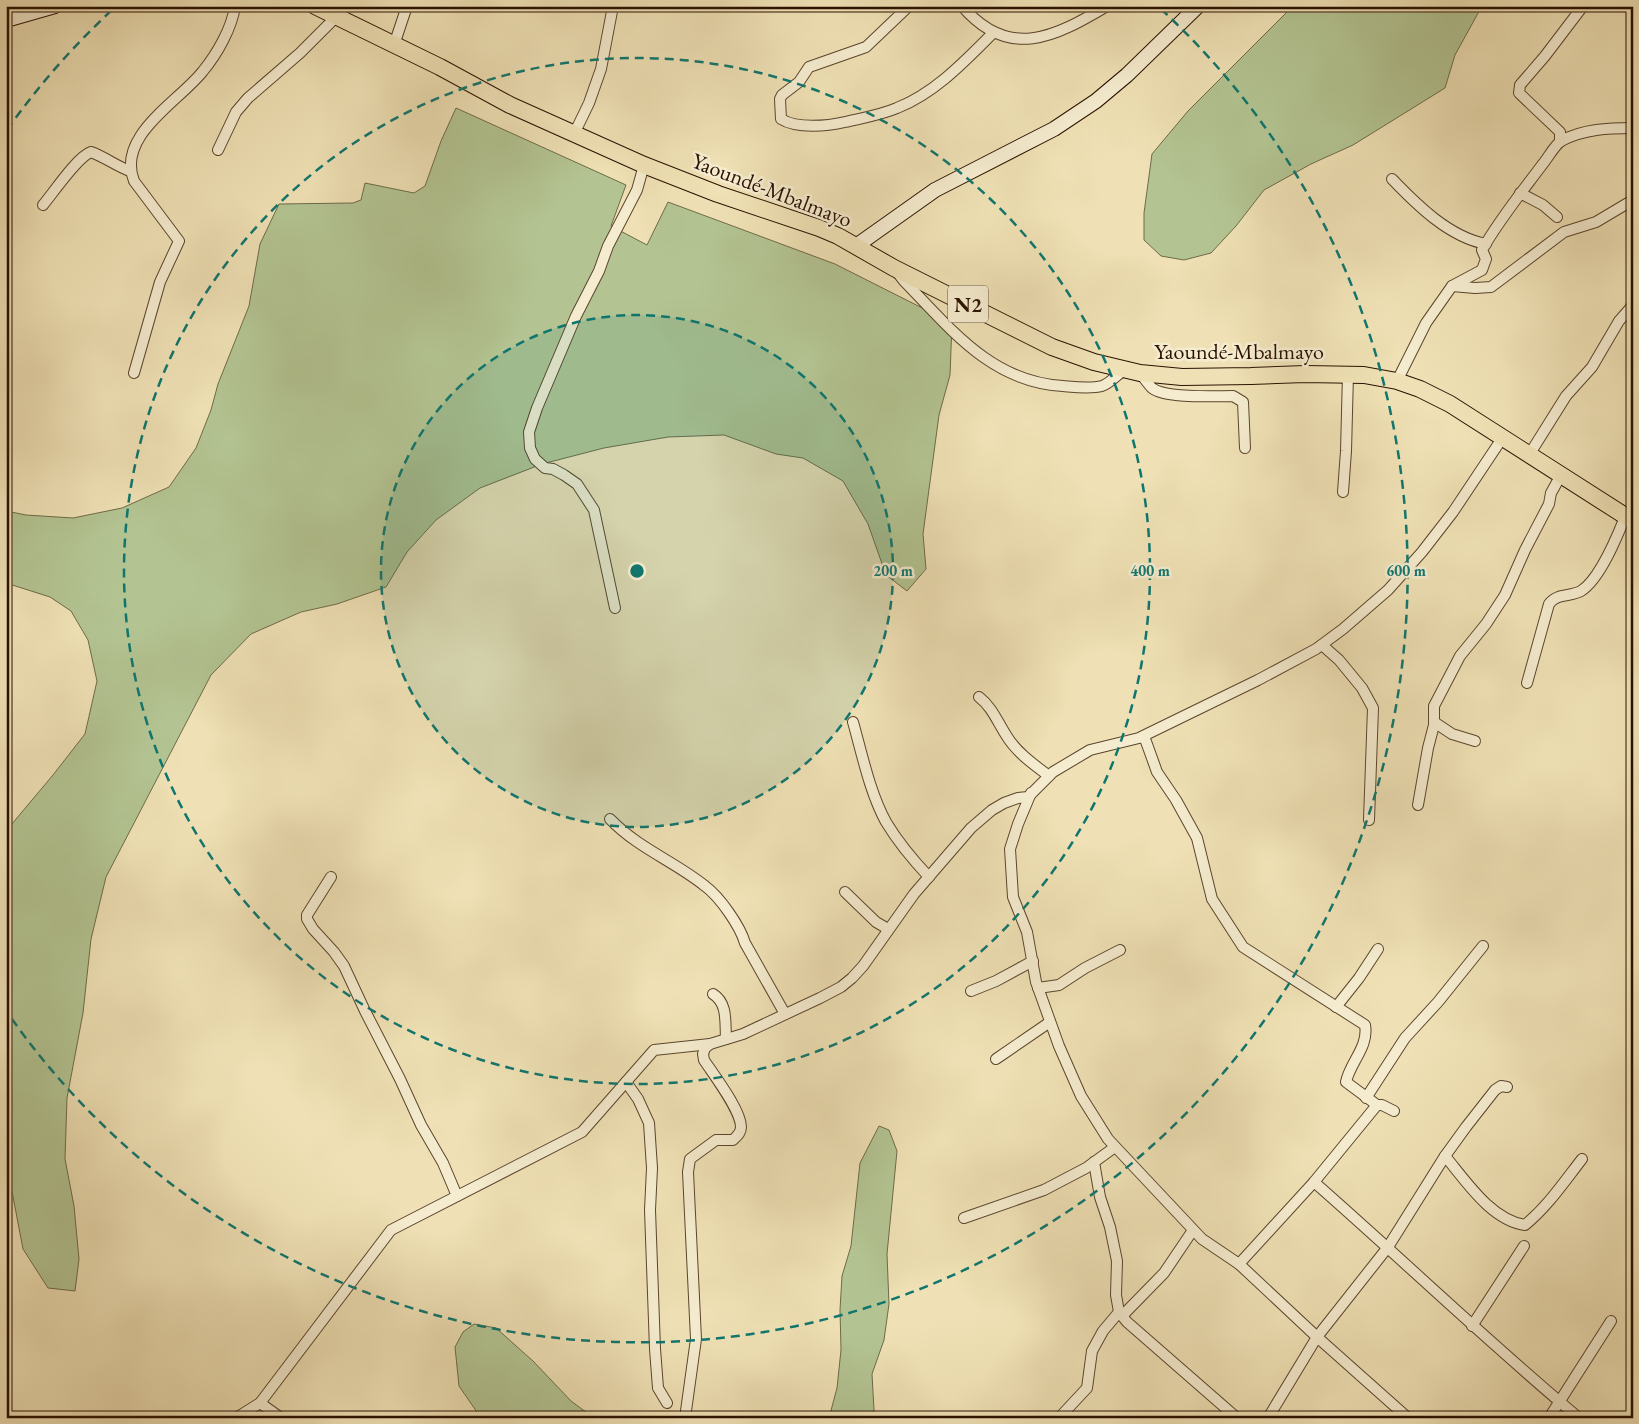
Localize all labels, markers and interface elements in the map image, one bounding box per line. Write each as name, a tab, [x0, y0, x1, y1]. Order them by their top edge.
street label: Yaoundé-Mbalmayo	[688, 146, 856, 234]
road number: N2	[948, 286, 988, 322]
street label: Yaoundé-Mbalmayo	[1154, 337, 1324, 366]
text: 200 m	[873, 561, 913, 580]
text: 400 m	[1130, 561, 1170, 580]
text: 600 m	[1386, 561, 1426, 580]
centre of rings	[628, 562, 646, 580]

